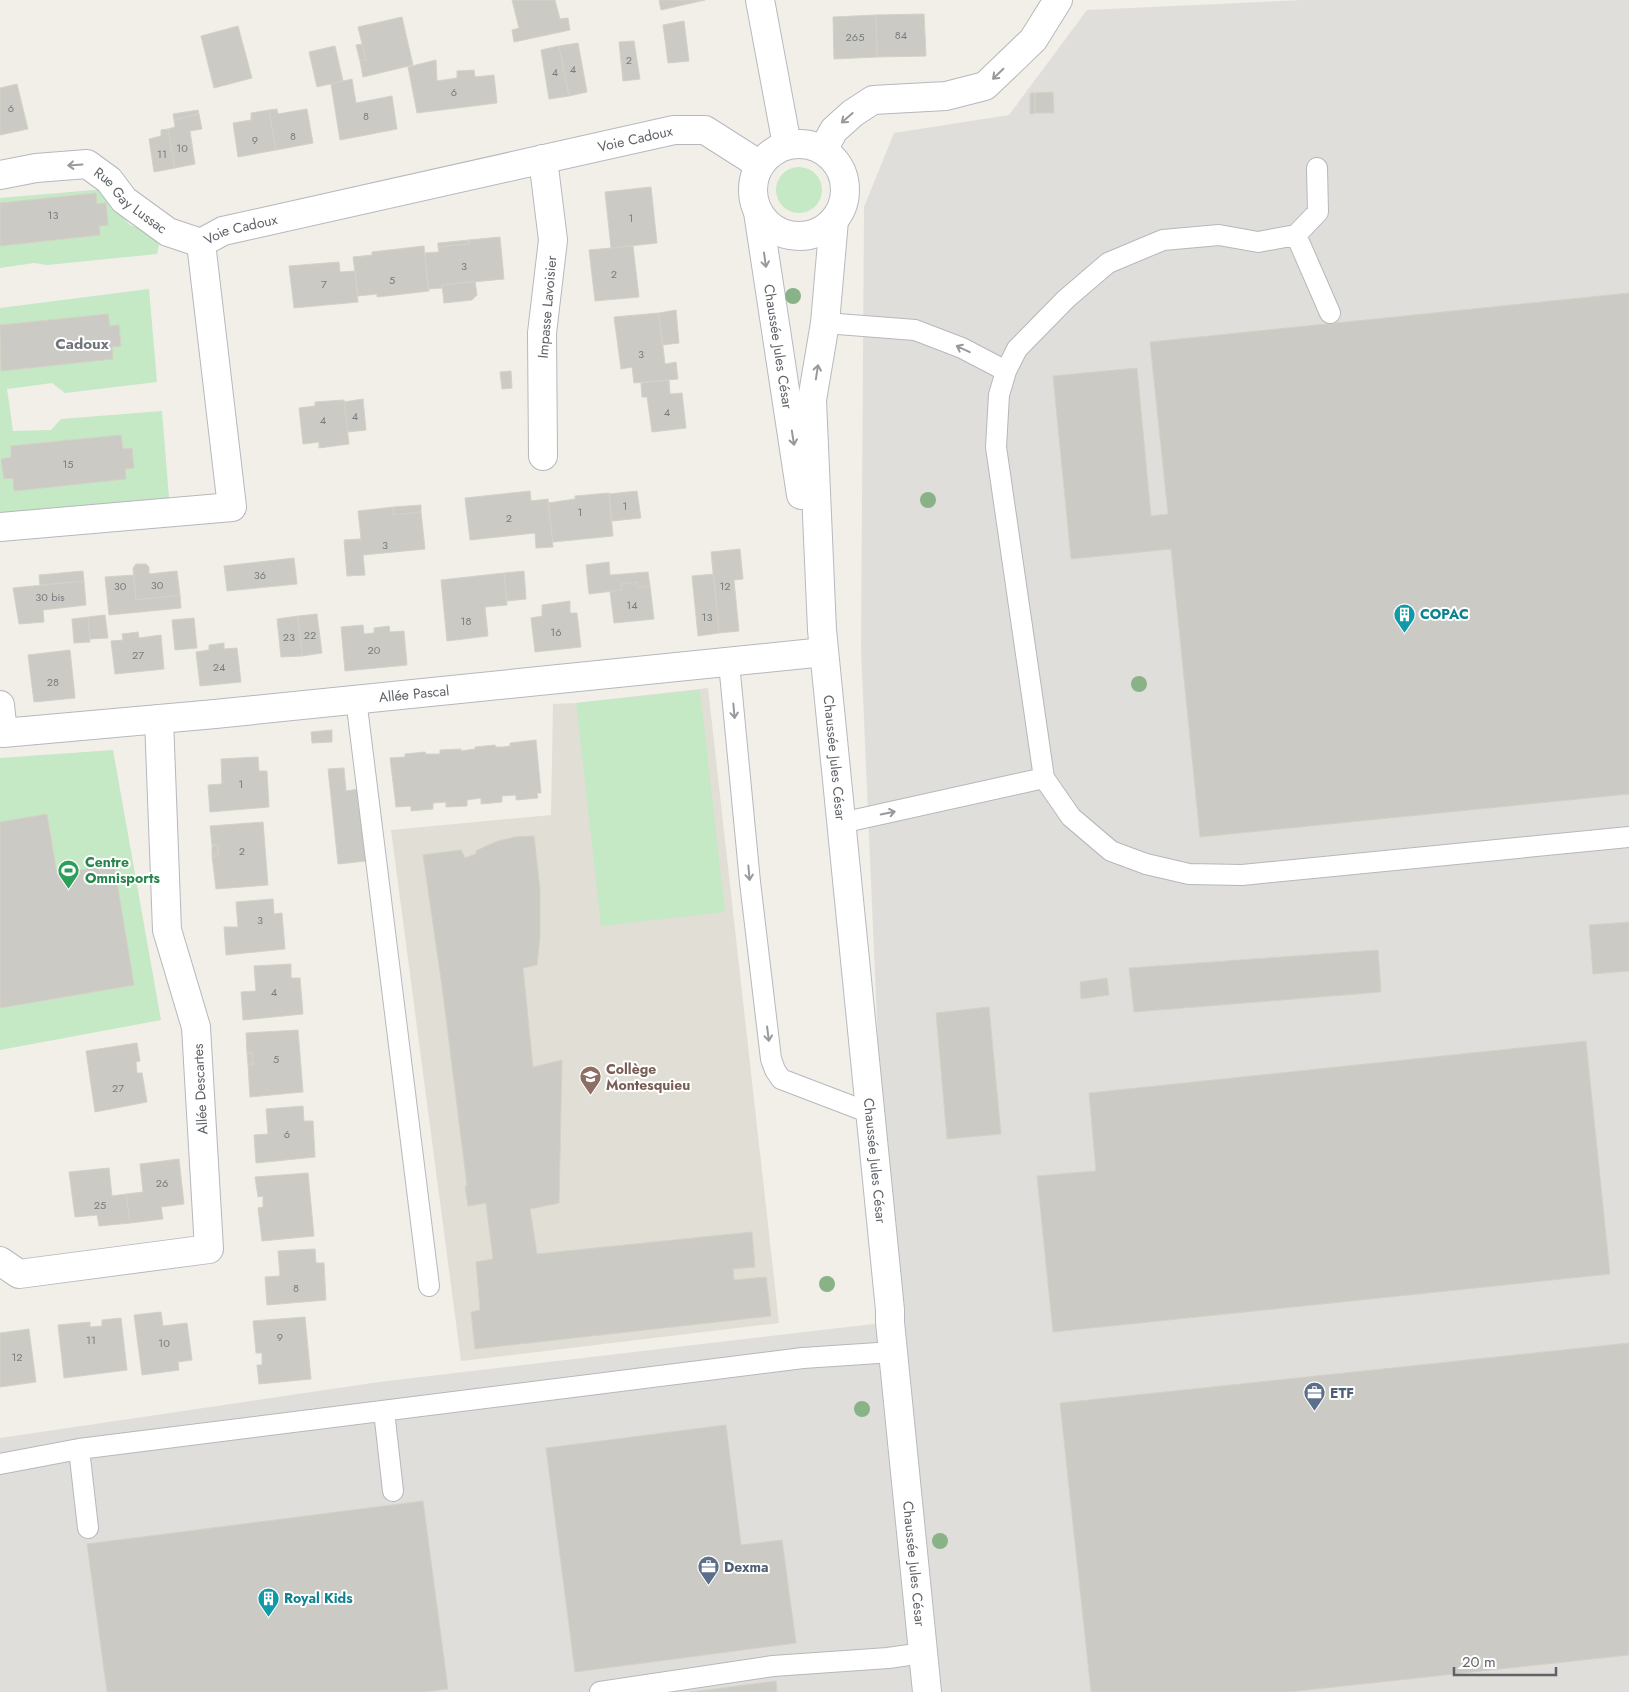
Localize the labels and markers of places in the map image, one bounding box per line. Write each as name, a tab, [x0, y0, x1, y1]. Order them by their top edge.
building icon: COPAC	[1392, 602, 1416, 633]
place label: COPAC	[1420, 604, 1469, 624]
place label: Centre Omnisports	[85, 852, 160, 888]
sports icon: Centre Omnisports	[57, 858, 81, 889]
place label: Collège Montesquieu	[606, 1059, 690, 1095]
school or university icon: Collège Montesquieu	[578, 1065, 602, 1096]
office icon: ETF	[1302, 1381, 1326, 1412]
place label: ETF	[1330, 1383, 1354, 1403]
office icon: Dexma	[696, 1555, 720, 1586]
place label: Dexma	[724, 1557, 769, 1577]
building icon: Royal Kids	[256, 1586, 280, 1617]
place label: Royal Kids	[284, 1588, 353, 1608]

